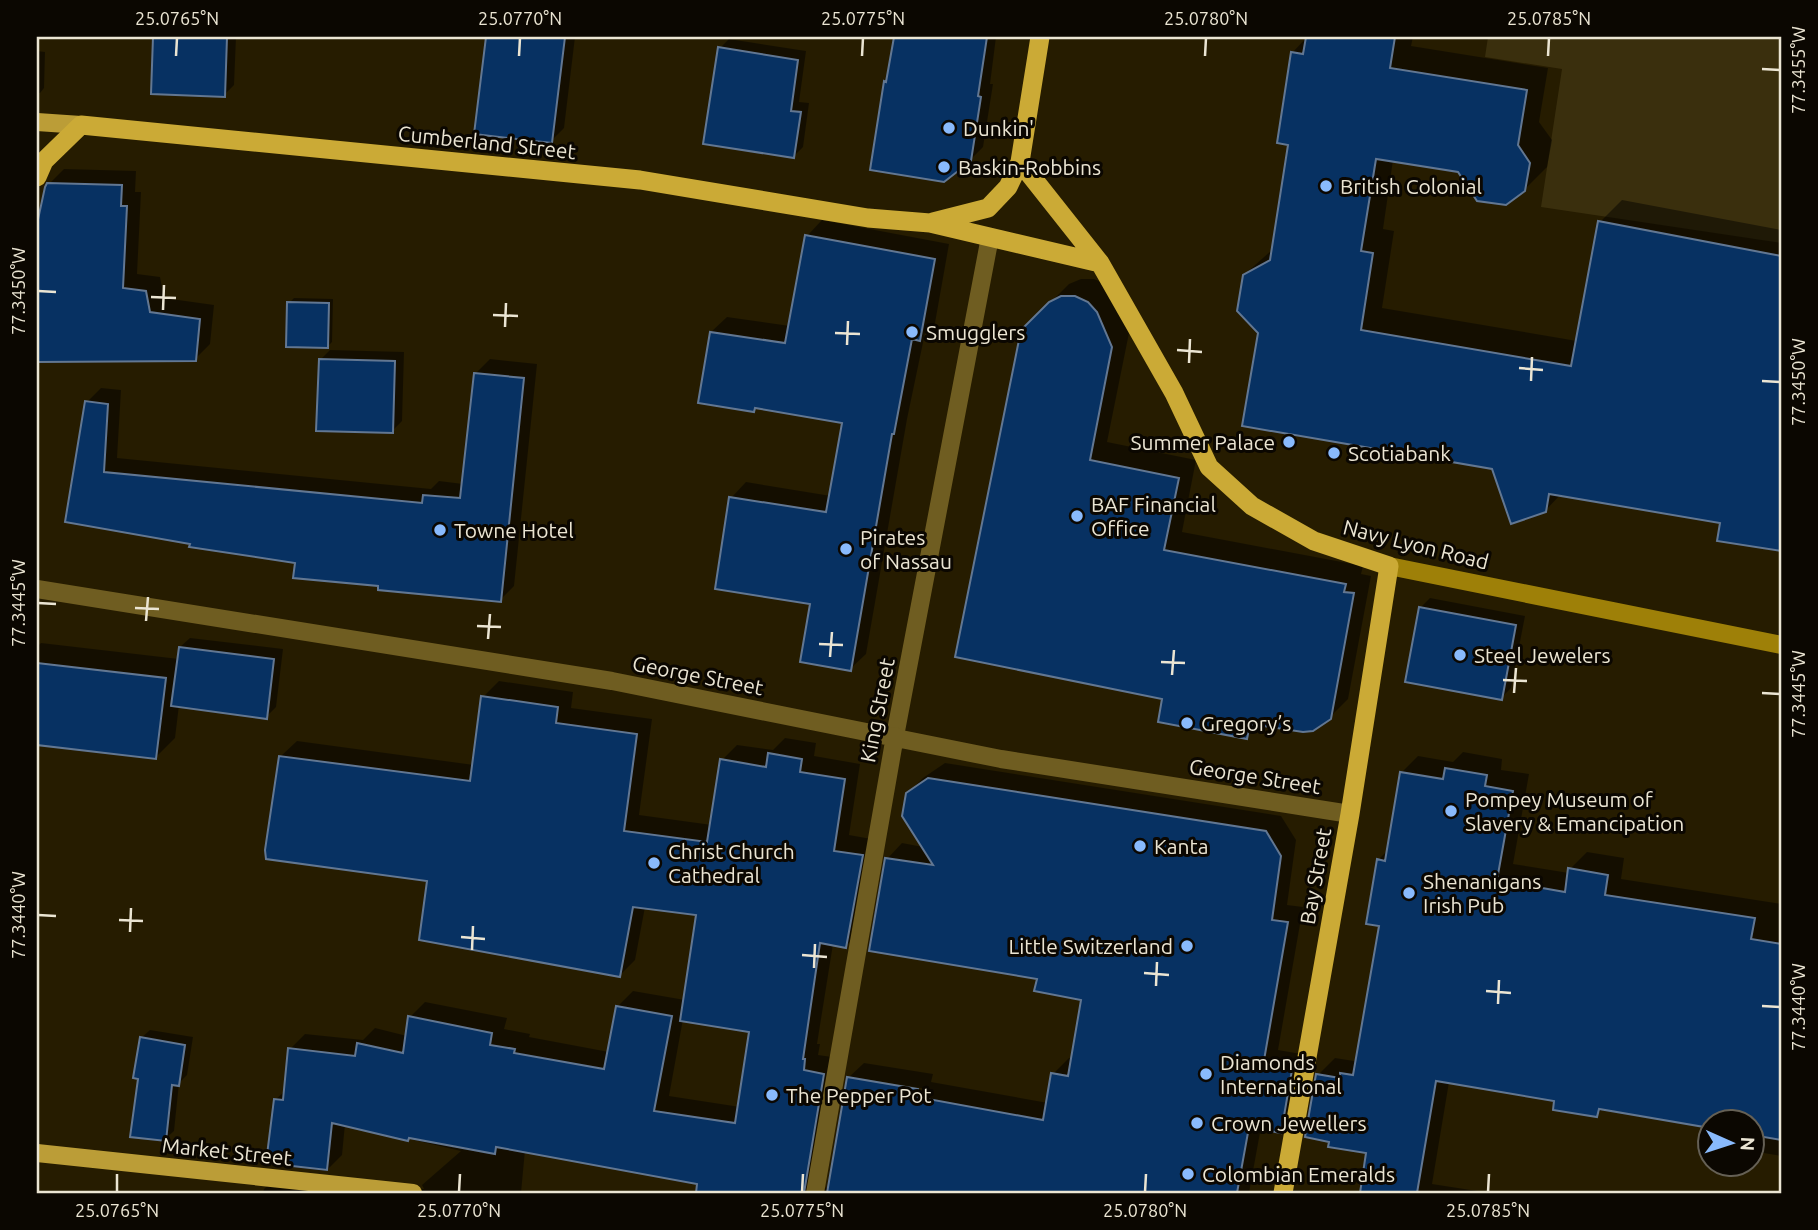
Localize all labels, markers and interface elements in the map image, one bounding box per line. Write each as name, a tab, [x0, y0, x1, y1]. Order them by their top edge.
text: 25.0765°N	[135, 8, 219, 28]
text: 25.0770°N	[478, 8, 562, 28]
text: 25.0775°N	[821, 8, 905, 28]
text: 25.0780°N	[1164, 8, 1248, 28]
text: 25.0785°N	[1507, 8, 1591, 28]
text: 77.3455°W	[1788, 26, 1808, 114]
place label: Dunkin'	[963, 116, 1034, 140]
marker: Dunkin'	[941, 120, 957, 136]
street label: Cumberland Street	[397, 121, 577, 163]
place label: Baskin-Robbins	[958, 155, 1101, 179]
marker: Baskin-Robbins	[936, 159, 952, 175]
place label: British Colonial	[1340, 174, 1482, 198]
marker: British Colonial	[1318, 178, 1334, 194]
text: 77.3450°W	[8, 247, 28, 335]
place label: Smugglers	[926, 320, 1025, 344]
marker: Smugglers	[904, 324, 920, 340]
text: 77.3450°W	[1788, 338, 1808, 426]
place label: Summer Palace	[1131, 430, 1275, 454]
marker: Summer Palace	[1281, 434, 1297, 450]
place label: Scotiabank	[1348, 441, 1451, 465]
marker: Scotiabank	[1326, 445, 1342, 461]
place label: BAF Financial Office	[1091, 492, 1216, 540]
marker: BAF Financial Office	[1069, 508, 1085, 524]
street label: Navy Lyon Road	[1341, 514, 1491, 574]
place label: Towne Hotel	[454, 518, 574, 542]
marker: Towne Hotel	[432, 522, 448, 538]
place label: Pirates of Nassau	[860, 525, 952, 573]
marker: Pirates of Nassau	[838, 541, 854, 557]
text: 77.3445°W	[8, 559, 28, 647]
place label: Steel Jewelers	[1474, 643, 1611, 667]
marker: Steel Jewelers	[1452, 647, 1468, 663]
text: 77.3445°W	[1788, 650, 1808, 738]
street label: George Street	[631, 651, 765, 699]
street label: King Street	[855, 656, 899, 764]
place label: Gregory’s	[1201, 711, 1291, 735]
marker: Gregory’s	[1179, 715, 1195, 731]
street label: George Street	[1188, 754, 1322, 798]
place label: Pompey Museum of Slavery & Emancipation	[1465, 787, 1684, 835]
marker: Pompey Museum of Slavery & Emancipation	[1443, 803, 1459, 819]
street label: Bay Street	[1295, 826, 1335, 926]
place label: Kanta	[1154, 834, 1209, 858]
marker: Kanta	[1132, 838, 1148, 854]
place label: Christ Church Cathedral	[668, 839, 795, 887]
marker: Christ Church Cathedral	[646, 855, 662, 871]
place label: Shenanigans Irish Pub	[1423, 869, 1541, 917]
text: 77.3440°W	[8, 871, 28, 959]
marker: Shenanigans Irish Pub	[1401, 885, 1417, 901]
place label: Little Switzerland	[1009, 934, 1173, 958]
marker: Little Switzerland	[1179, 938, 1195, 954]
text: 77.3440°W	[1788, 963, 1808, 1051]
place label: Diamonds International	[1220, 1050, 1342, 1098]
marker: Diamonds International	[1198, 1066, 1214, 1082]
place label: The Pepper Pot	[786, 1083, 932, 1107]
marker: The Pepper Pot	[764, 1087, 780, 1103]
north arrow	[1696, 1108, 1766, 1178]
place label: Crown Jewellers	[1211, 1111, 1367, 1135]
marker: Crown Jewellers	[1189, 1115, 1205, 1131]
street label: Market Street	[161, 1132, 293, 1170]
text: N	[1737, 1136, 1759, 1152]
place label: Colombian Emeralds	[1202, 1162, 1395, 1186]
marker: Colombian Emeralds	[1180, 1166, 1196, 1182]
text: 25.0765°N	[75, 1200, 159, 1220]
text: 25.0770°N	[417, 1200, 501, 1220]
text: 25.0775°N	[760, 1200, 844, 1220]
text: 25.0780°N	[1103, 1200, 1187, 1220]
text: 25.0785°N	[1446, 1200, 1530, 1220]

